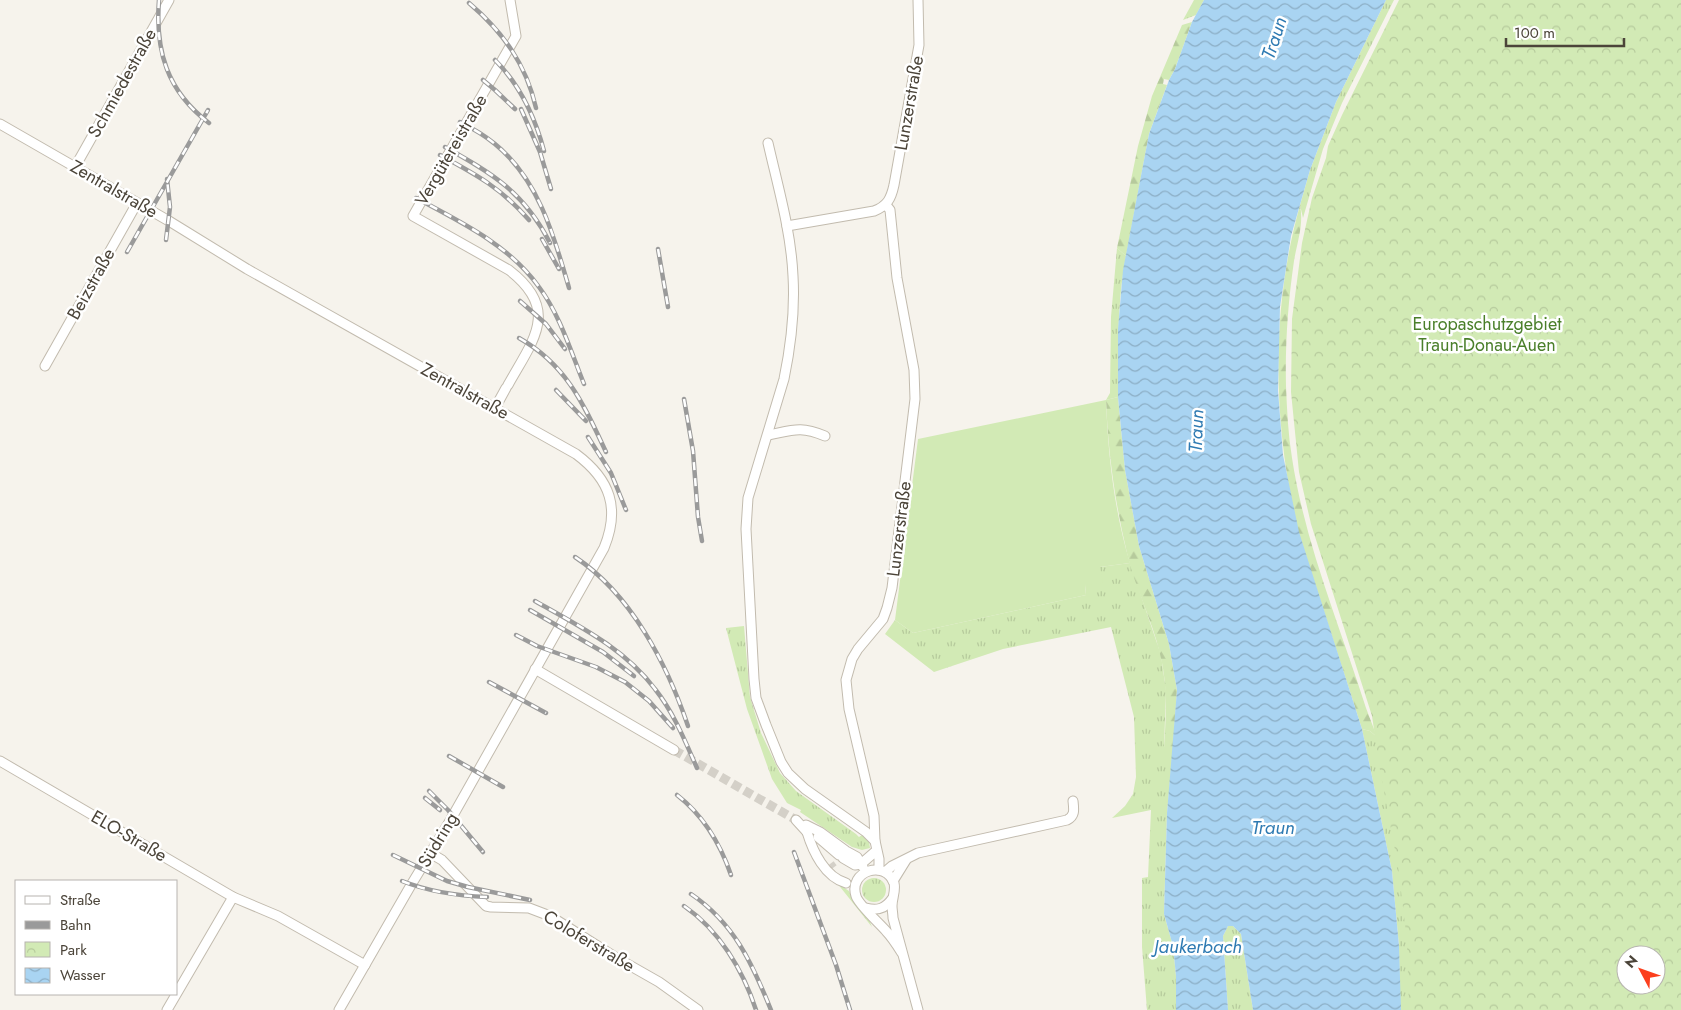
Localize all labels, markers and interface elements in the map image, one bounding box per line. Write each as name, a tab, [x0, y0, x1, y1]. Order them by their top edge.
water label: Traun	[1254, 13, 1294, 63]
scale bar	[1506, 15, 1624, 47]
text: 100 m	[1514, 22, 1555, 44]
street label: Schmiedestraße	[81, 24, 163, 142]
street label: Lunzerstraße	[888, 53, 930, 153]
street label: Vergütereistraße	[409, 90, 493, 210]
street label: Zentralstraße	[65, 153, 163, 225]
street label: Beizstraße	[61, 244, 121, 324]
park label: Europaschutzgebiet Traun-Donau-Auen	[1412, 311, 1562, 358]
street label: Zentralstraße	[416, 356, 514, 426]
water label: Traun	[1182, 409, 1210, 453]
street label: Lunzerstraße	[880, 480, 918, 578]
street label: ELO-Straße	[86, 804, 172, 868]
street label: Südring	[411, 808, 465, 872]
water label: Traun	[1251, 814, 1295, 841]
legend	[15, 880, 178, 995]
text: Straße	[60, 889, 101, 911]
street label: Coloferstraße	[538, 903, 640, 979]
text: Bahn	[60, 914, 91, 936]
water label: Jaukerbach	[1150, 933, 1242, 960]
text: Park	[60, 939, 87, 961]
north arrow	[1616, 945, 1666, 995]
text: N	[1620, 951, 1642, 972]
text: Wasser	[60, 964, 106, 986]

